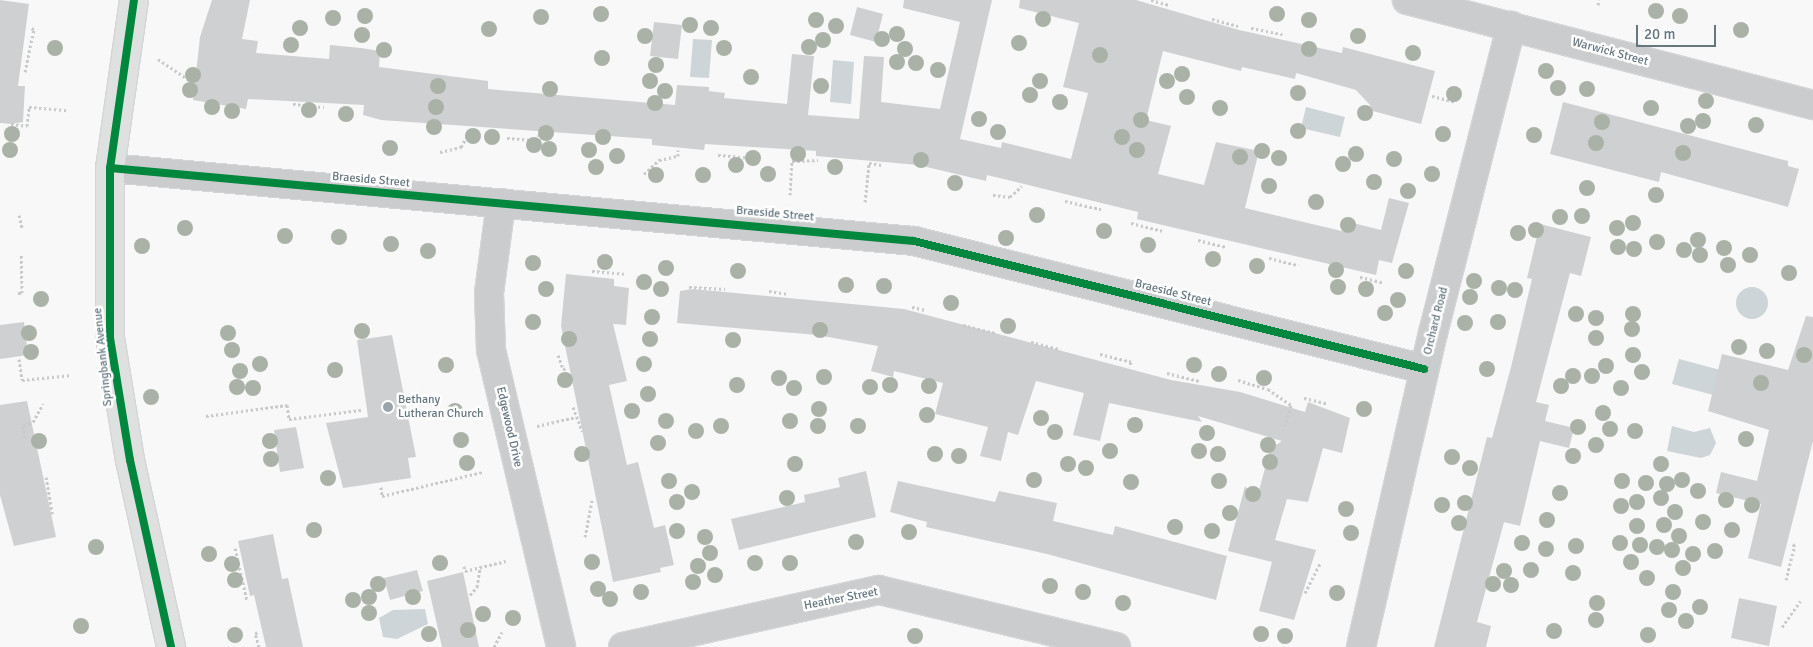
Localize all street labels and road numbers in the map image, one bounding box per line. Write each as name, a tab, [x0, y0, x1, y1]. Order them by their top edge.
street label: Warwick Street	[1570, 35, 1650, 69]
street label: Braeside Street	[331, 169, 411, 191]
street label: Braeside Street	[735, 203, 815, 225]
street label: Braeside Street	[1133, 277, 1213, 309]
street label: Orchard Road	[1421, 286, 1451, 356]
street label: Springbank Avenue	[91, 307, 115, 407]
street label: Edgewood Drive	[493, 385, 525, 469]
street label: Heather Street	[803, 585, 879, 613]

